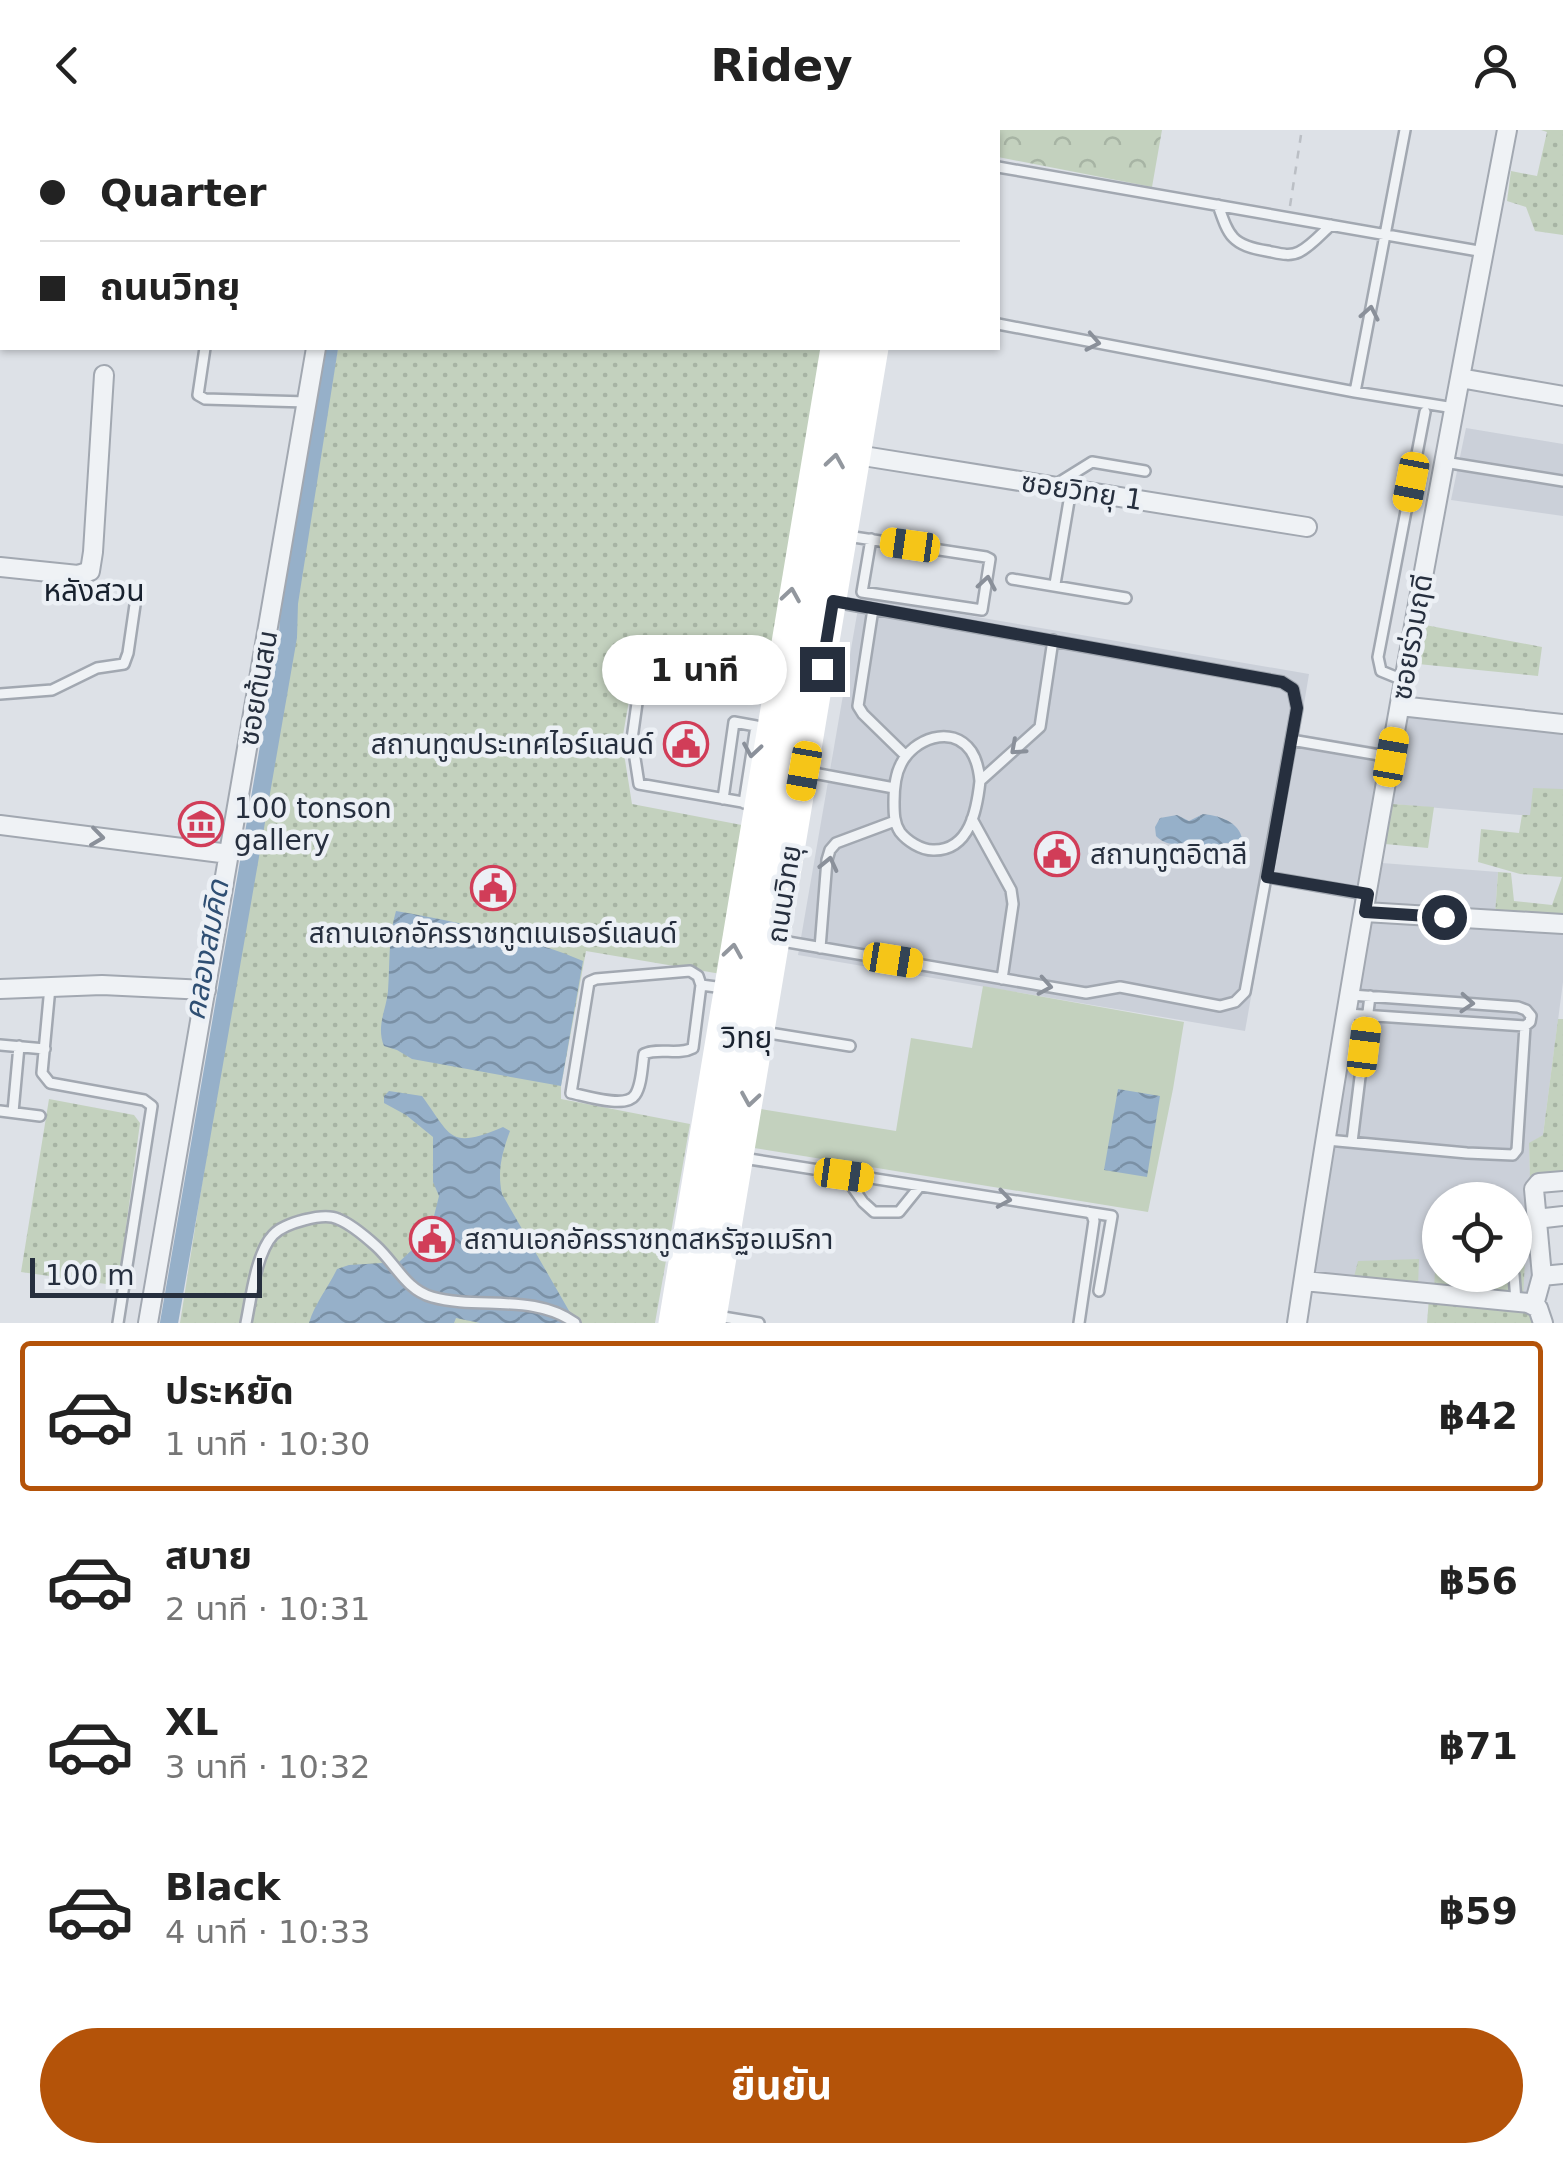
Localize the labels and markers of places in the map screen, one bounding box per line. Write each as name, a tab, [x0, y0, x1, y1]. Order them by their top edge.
public building icon: สถานทูตประเทศไอร์แลนด์	[663, 721, 709, 767]
place label: สถานทูตประเทศไอร์แลนด์	[371, 728, 654, 762]
place label: 100 tonson gallery	[234, 792, 392, 857]
museum icon: 100 tonson gallery	[178, 801, 224, 847]
public building icon: สถานทูตอิตาลี	[1034, 831, 1080, 877]
place label: สถานทูตอิตาลี	[1090, 838, 1248, 872]
public building icon: สถานเอกอัครราชทูตเนเธอร์แลนด์	[470, 865, 516, 911]
place label: สถานเอกอัครราชทูตเนเธอร์แลนด์	[309, 917, 677, 951]
public building icon: สถานเอกอัครราชทูตสหรัฐอเมริกา	[409, 1216, 455, 1262]
place label: สถานเอกอัครราชทูตสหรัฐอเมริกา	[464, 1223, 833, 1257]

